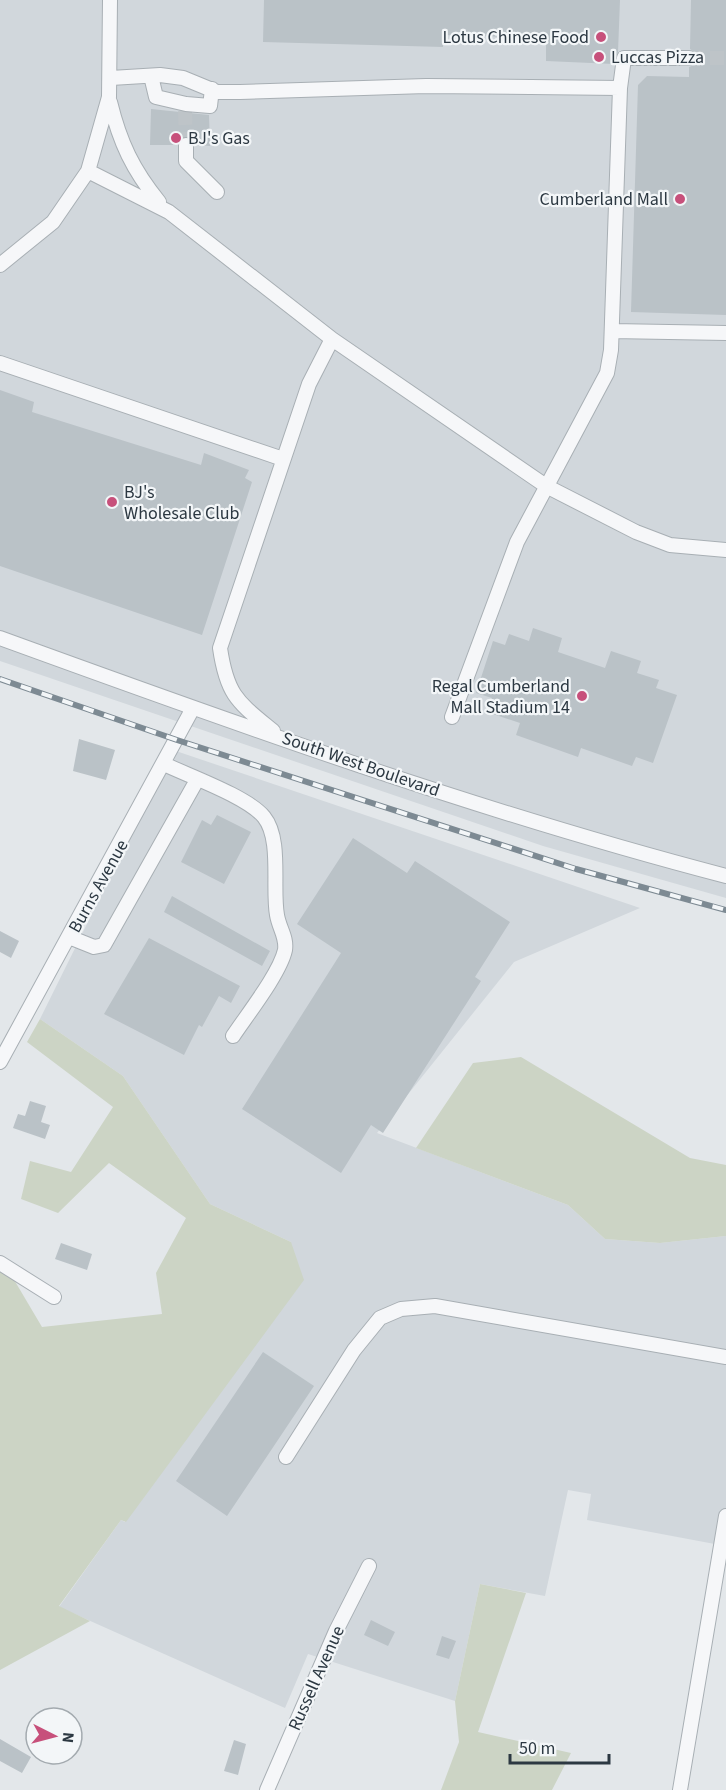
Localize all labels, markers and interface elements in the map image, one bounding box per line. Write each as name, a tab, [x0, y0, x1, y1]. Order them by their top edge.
place label: Lotus Chinese Food	[443, 25, 589, 50]
marker: Lotus Chinese Food	[594, 30, 608, 44]
place label: Luccas Pizza	[611, 45, 704, 70]
marker: Luccas Pizza	[592, 50, 606, 64]
place label: BJ's Gas	[188, 126, 250, 151]
marker: BJ's Gas	[169, 131, 183, 145]
place label: Cumberland Mall	[540, 187, 668, 212]
marker: Cumberland Mall	[673, 192, 687, 206]
place label: BJ's Wholesale Club	[124, 480, 240, 526]
marker: BJ's Wholesale Club	[105, 495, 119, 509]
place label: Regal Cumberland Mall Stadium 14	[432, 674, 570, 720]
marker: Regal Cumberland Mall Stadium 14	[575, 689, 589, 703]
street label: South West Boulevard	[279, 726, 443, 803]
street label: Burns Avenue	[63, 835, 134, 937]
street label: Russell Avenue	[282, 1622, 351, 1735]
north arrow	[24, 1706, 84, 1766]
scale bar	[510, 1727, 609, 1765]
text: N	[56, 1731, 79, 1744]
text: 50 m	[519, 1736, 555, 1761]

